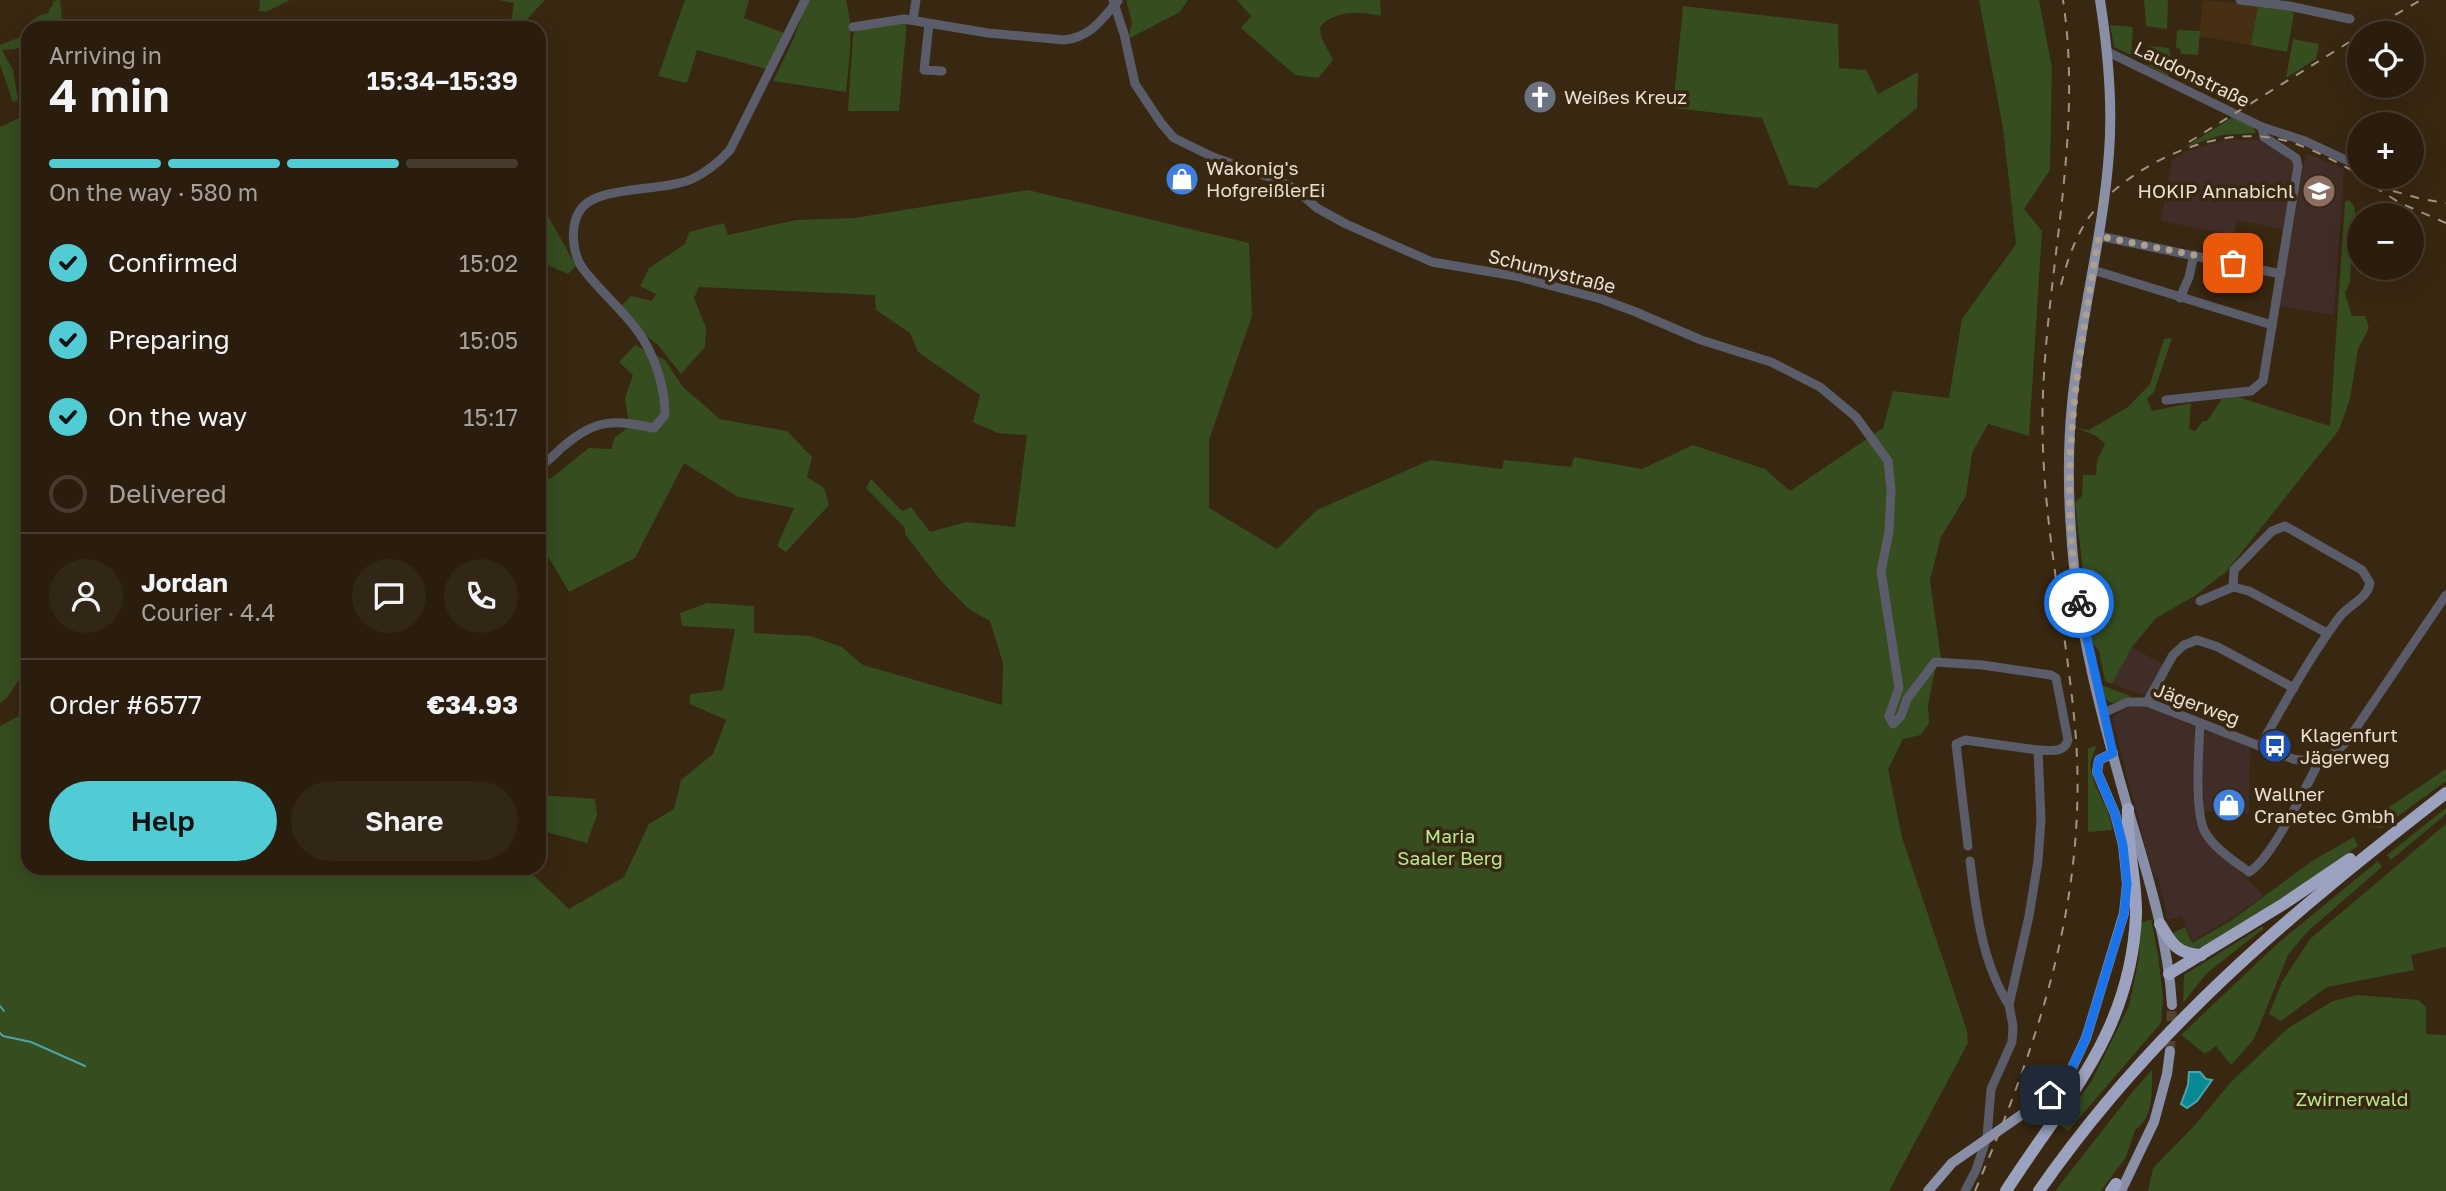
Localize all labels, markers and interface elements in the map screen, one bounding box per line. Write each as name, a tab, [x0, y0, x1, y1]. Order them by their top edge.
map controls	[2347, 21, 2424, 280]
button: locate	[2347, 21, 2424, 98]
street label: Laudonstraße	[2131, 36, 2254, 111]
text: Arriving in	[49, 41, 162, 69]
text: 15:34–15:39	[367, 65, 518, 96]
text: 4 min	[49, 67, 170, 122]
church icon: Weißes Kreuz	[1521, 78, 1559, 116]
place label: Weißes Kreuz	[1564, 85, 1687, 108]
button: +	[2347, 112, 2424, 189]
place label: Wakonig's HofgreißlerEi	[1206, 156, 1325, 201]
shop icon: Wakonig's HofgreißlerEi	[1163, 160, 1201, 198]
school or university icon: HOKIP Annabichl	[2300, 172, 2338, 210]
text: On the way · 580 m	[49, 178, 258, 206]
place label: HOKIP Annabichl	[2137, 179, 2294, 202]
button: −	[2347, 203, 2424, 280]
pin	[2203, 233, 2263, 293]
icon: check	[49, 244, 87, 282]
street label: Schumystraße	[1486, 244, 1618, 297]
icon: bag	[2214, 244, 2252, 282]
text: Confirmed	[108, 247, 238, 278]
text: 15:02	[459, 249, 518, 277]
icon: check	[49, 321, 87, 359]
text: Preparing	[108, 324, 230, 355]
text: 15:05	[459, 326, 518, 354]
icon: check	[49, 398, 87, 436]
text: On the way	[108, 401, 247, 432]
text: 15:17	[463, 403, 518, 431]
text: Delivered	[108, 478, 227, 509]
button: person	[49, 559, 123, 633]
button: chat	[352, 559, 426, 633]
button: phone	[444, 559, 518, 633]
text: Jordan	[141, 567, 228, 598]
courier	[2044, 568, 2114, 638]
icon: bike	[2060, 584, 2098, 622]
text: Courier · 4.4	[141, 598, 275, 626]
street label: Jägerweg	[2151, 677, 2243, 730]
text: Order #6577	[49, 689, 202, 720]
text: €34.93	[427, 689, 518, 720]
place label: Klagenfurt Jägerweg	[2300, 723, 2398, 768]
bus stop icon: Klagenfurt Jägerweg	[2256, 727, 2294, 765]
button: Help	[49, 781, 277, 861]
button: Share	[291, 781, 518, 861]
place label: Wallner Cranetec Gmbh	[2254, 782, 2395, 827]
shop icon: Wallner Cranetec Gmbh	[2210, 786, 2248, 824]
park label: Maria Saaler Berg	[1397, 824, 1503, 869]
pin	[2020, 1065, 2080, 1125]
icon: home	[2031, 1076, 2069, 1114]
park label: Zwirnerwald	[2296, 1087, 2408, 1110]

